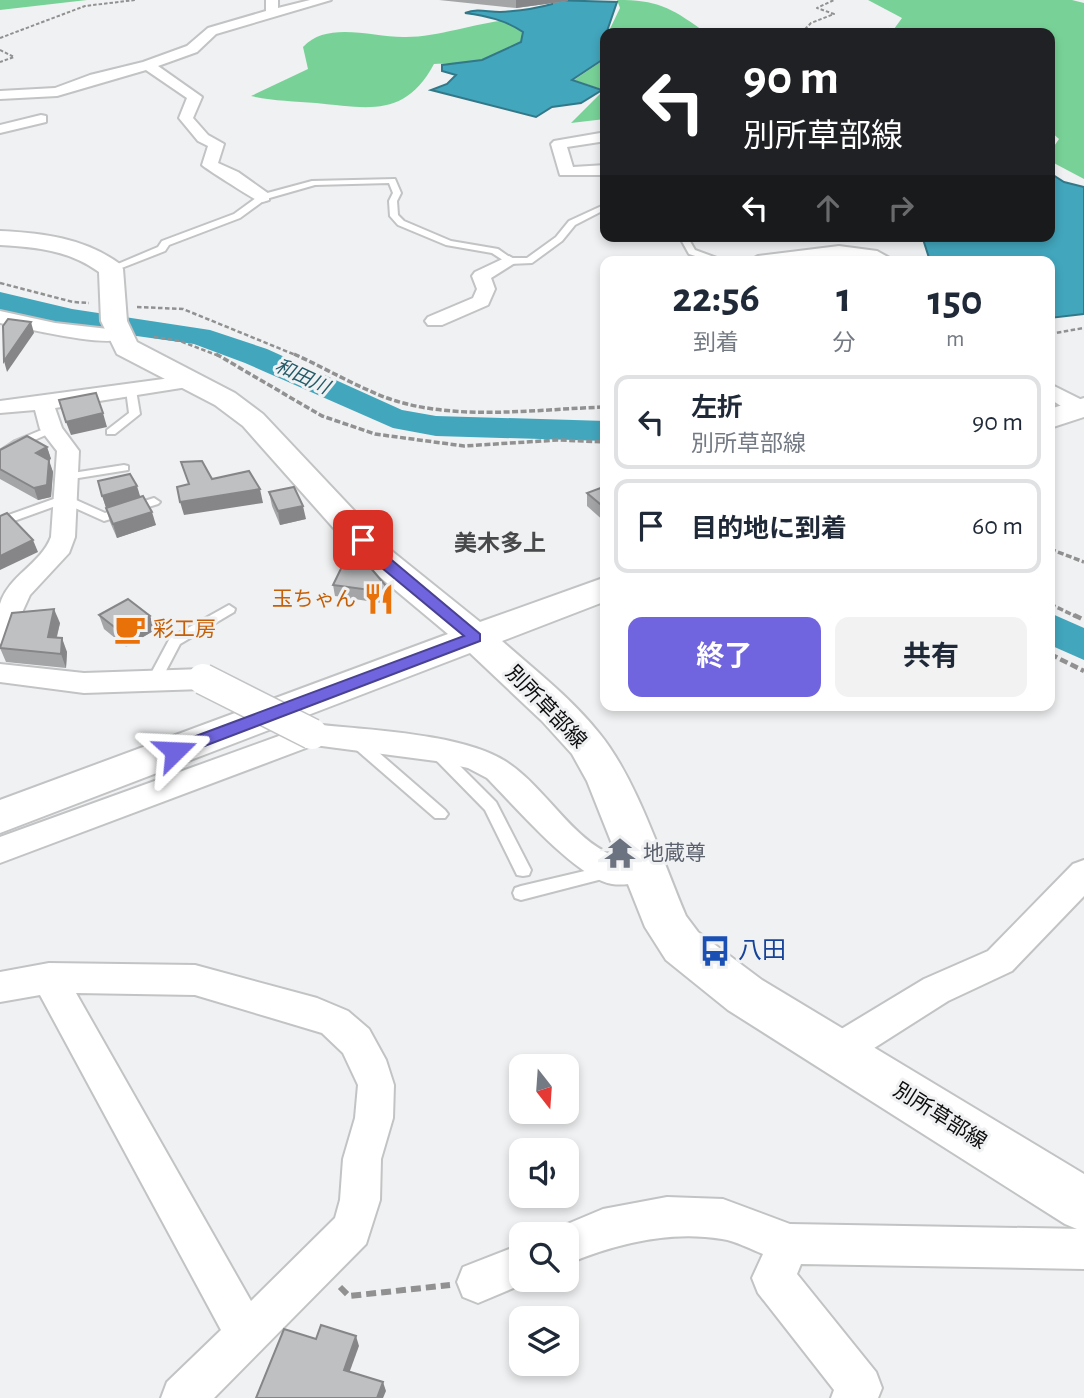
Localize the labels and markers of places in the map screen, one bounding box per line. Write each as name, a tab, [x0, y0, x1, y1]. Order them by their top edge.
pin	[333, 510, 393, 570]
restaurant icon: 玉ちゃん	[362, 582, 396, 616]
place label: 玉ちゃん	[272, 589, 356, 610]
cafe icon: 彩工房	[113, 612, 147, 646]
place label: 彩工房	[153, 618, 216, 640]
temple icon: 地蔵尊	[603, 836, 637, 870]
place label: 地蔵尊	[643, 842, 706, 864]
bus stop icon: 八田	[698, 934, 732, 968]
place label: 八田	[738, 939, 786, 963]

